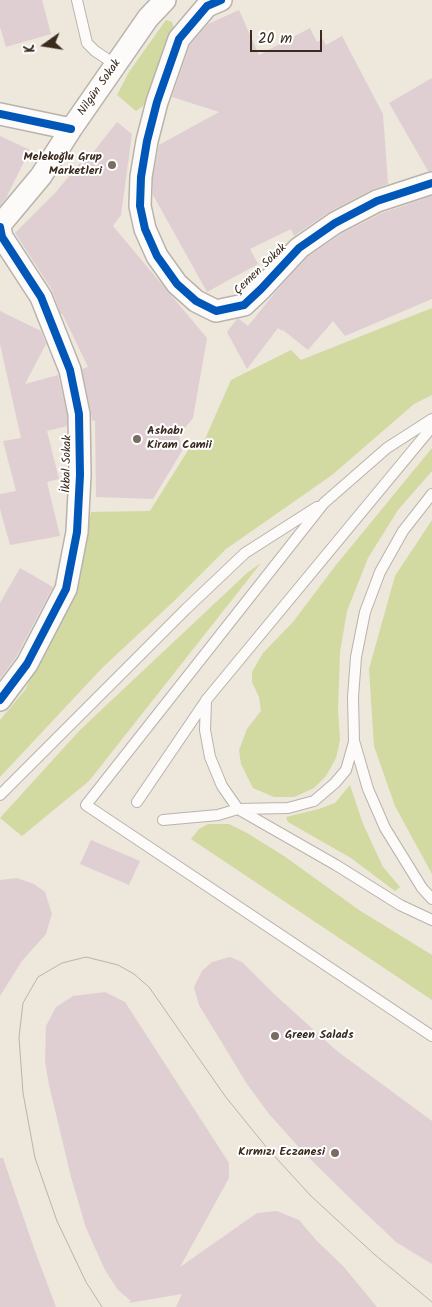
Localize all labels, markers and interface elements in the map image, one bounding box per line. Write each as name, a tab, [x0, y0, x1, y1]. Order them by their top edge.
north arrow	[20, 20, 70, 70]
scale bar	[252, 20, 324, 52]
text: 20 m	[258, 27, 292, 51]
text: K	[19, 42, 42, 55]
street label: Nilgün Sokak	[75, 57, 125, 119]
place label: Melekoğlu Grup Marketleri	[24, 151, 102, 179]
marker: Melekoğlu Grup Marketleri	[106, 159, 118, 171]
street label: Çemen Sokak	[232, 241, 290, 299]
place label: Ashabı Kiram Camii	[147, 425, 212, 453]
marker: Ashabı Kiram Camii	[131, 433, 143, 445]
street label: İkbal Sokak	[60, 435, 76, 493]
place label: Green Salads	[285, 1029, 354, 1043]
marker: Green Salads	[269, 1030, 281, 1042]
place label: Kırmızı Eczanesi	[238, 1146, 325, 1160]
marker: Kırmızı Eczanesi	[329, 1147, 341, 1159]

